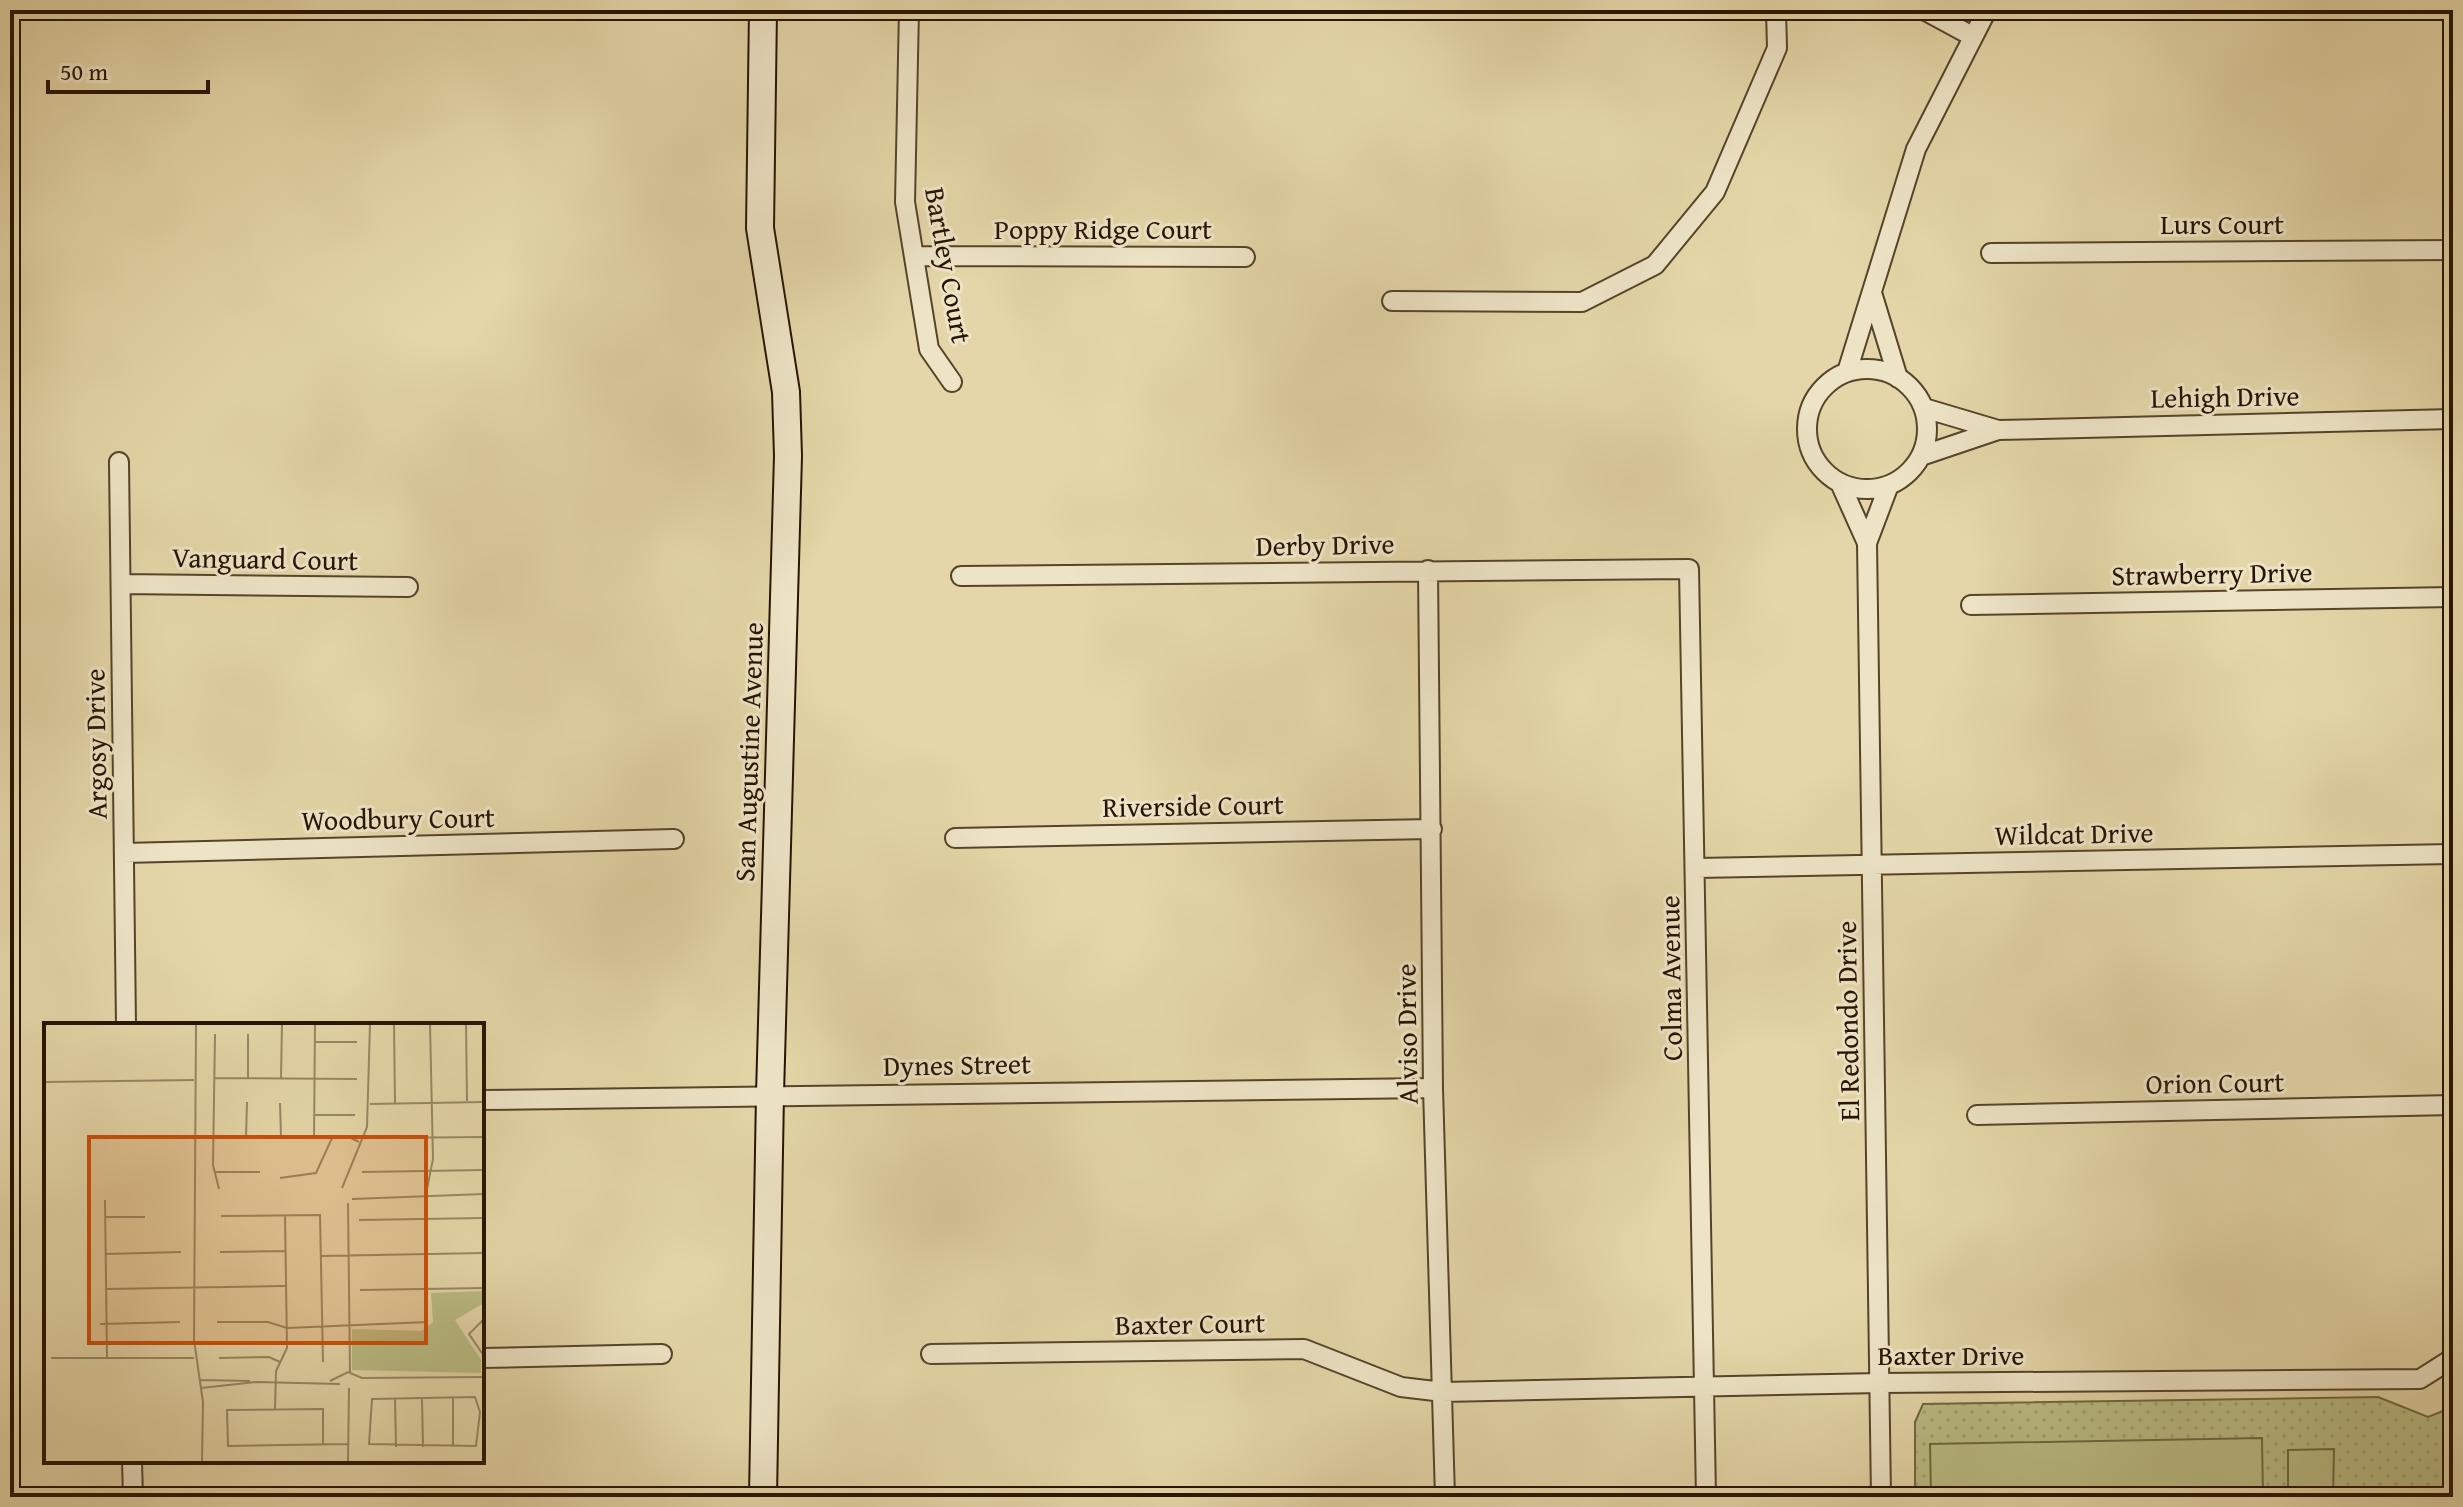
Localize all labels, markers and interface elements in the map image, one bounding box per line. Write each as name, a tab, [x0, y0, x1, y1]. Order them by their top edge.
scale bar	[48, 44, 208, 94]
text: 50 m	[60, 54, 108, 89]
street label: Bartley Court	[915, 184, 983, 346]
street label: Lurs Court	[2160, 203, 2284, 244]
street label: Poppy Ridge Court	[994, 208, 1212, 249]
street label: Lehigh Drive	[2150, 374, 2300, 418]
street label: Derby Drive	[1255, 522, 1395, 566]
street label: Vanguard Court	[171, 536, 359, 580]
street label: Strawberry Drive	[2111, 551, 2313, 595]
street label: San Augustine Avenue	[723, 621, 773, 883]
street label: Argosy Drive	[73, 668, 117, 820]
street label: Riverside Court	[1102, 783, 1284, 827]
street label: Woodbury Court	[301, 796, 495, 840]
street label: Wildcat Drive	[1994, 811, 2154, 855]
street label: Colma Avenue	[1648, 895, 1692, 1061]
street label: El Redondo Drive	[1825, 920, 1869, 1122]
street label: Alviso Drive	[1384, 963, 1428, 1105]
inset map	[44, 1023, 484, 1463]
street label: Dynes Street	[883, 1042, 1031, 1086]
street label: Orion Court	[2145, 1060, 2285, 1104]
street label: Baxter Court	[1115, 1301, 1266, 1345]
street label: Baxter Drive	[1878, 1334, 2024, 1375]

